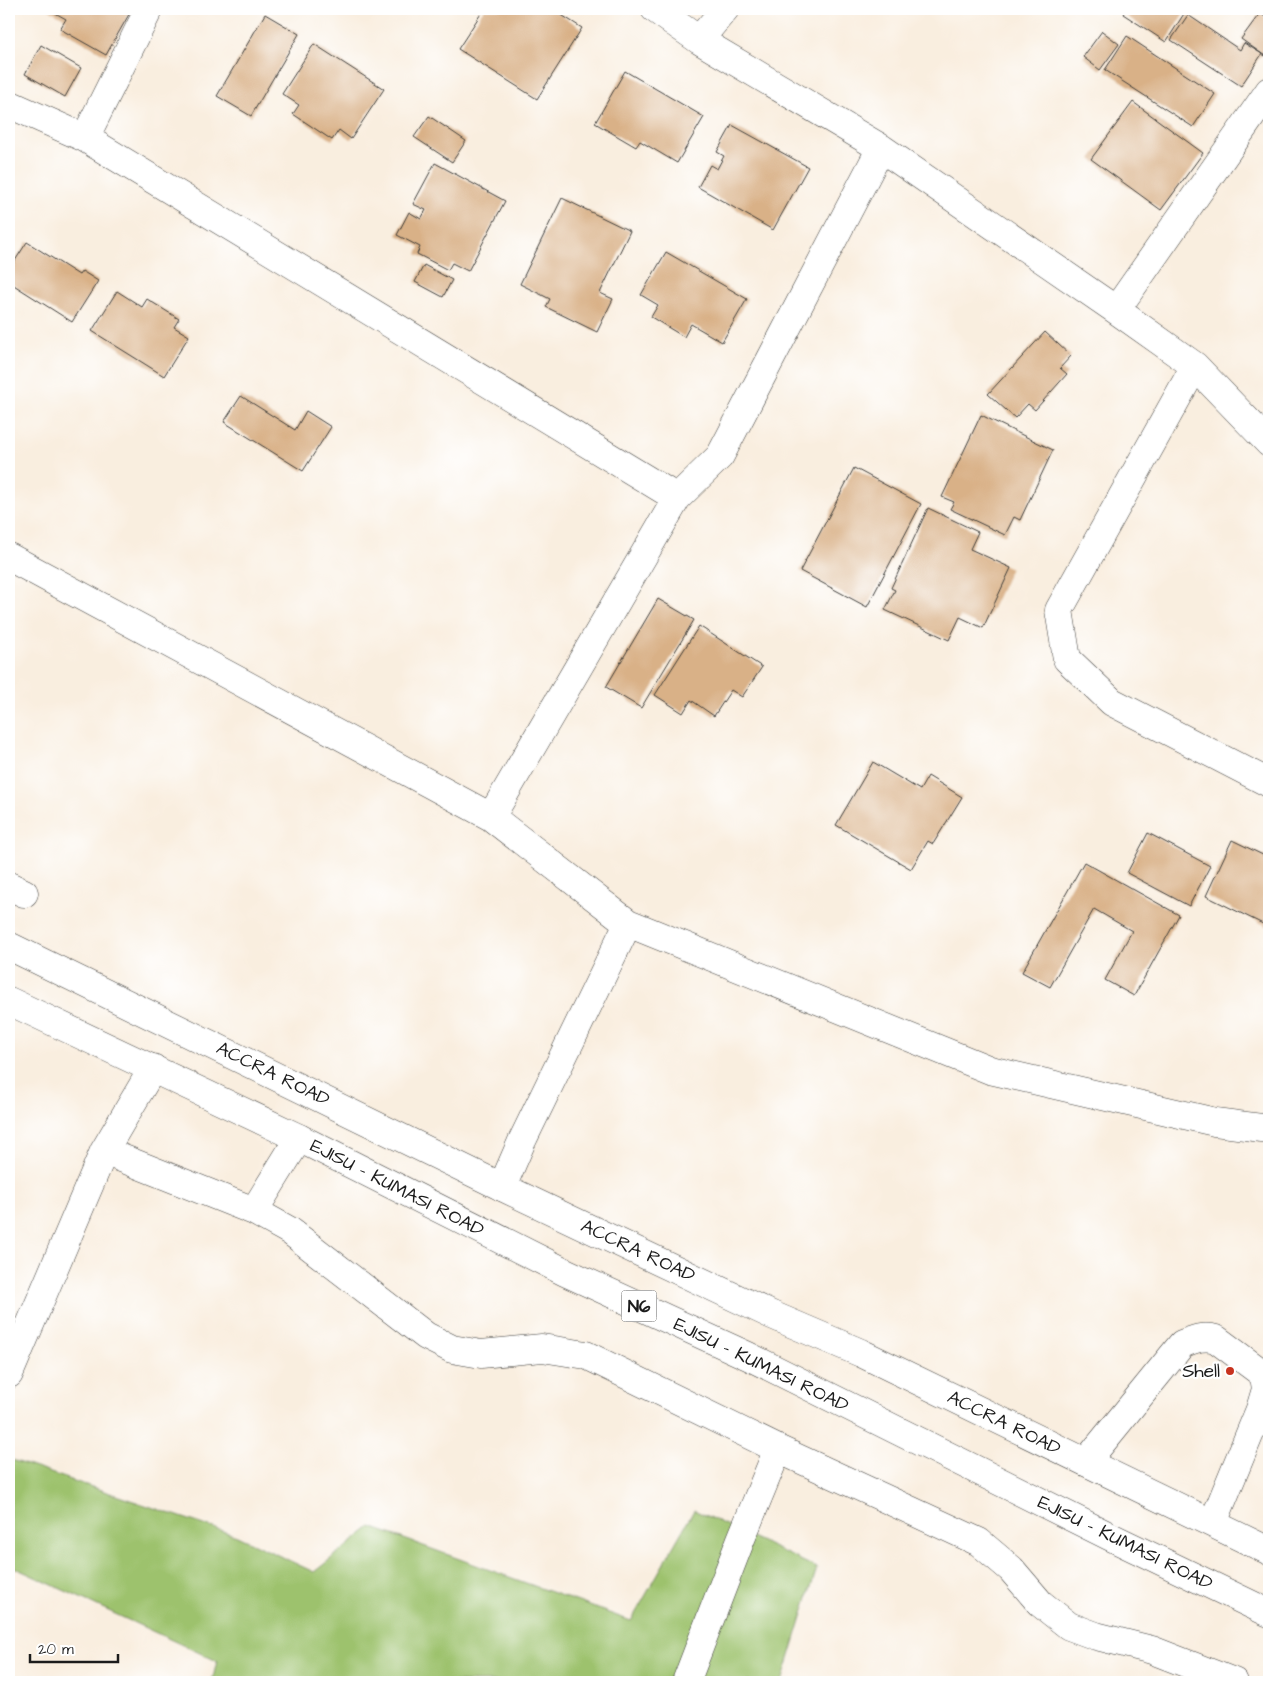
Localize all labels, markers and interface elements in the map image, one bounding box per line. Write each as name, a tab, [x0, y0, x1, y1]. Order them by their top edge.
street label: ACCRA ROAD	[212, 1035, 334, 1113]
street label: EJISU - KUMASI ROAD	[305, 1132, 489, 1244]
street label: ACCRA ROAD	[576, 1213, 700, 1289]
road number: N6	[622, 1290, 656, 1322]
street label: EJISU - KUMASI ROAD	[669, 1311, 853, 1419]
place label: Shell	[1182, 1358, 1220, 1385]
marker: Shell	[1224, 1365, 1236, 1377]
street label: ACCRA ROAD	[943, 1384, 1065, 1462]
street label: EJISU - KUMASI ROAD	[1033, 1489, 1217, 1597]
scale bar	[30, 1631, 118, 1663]
text: 20 m	[38, 1639, 74, 1660]

